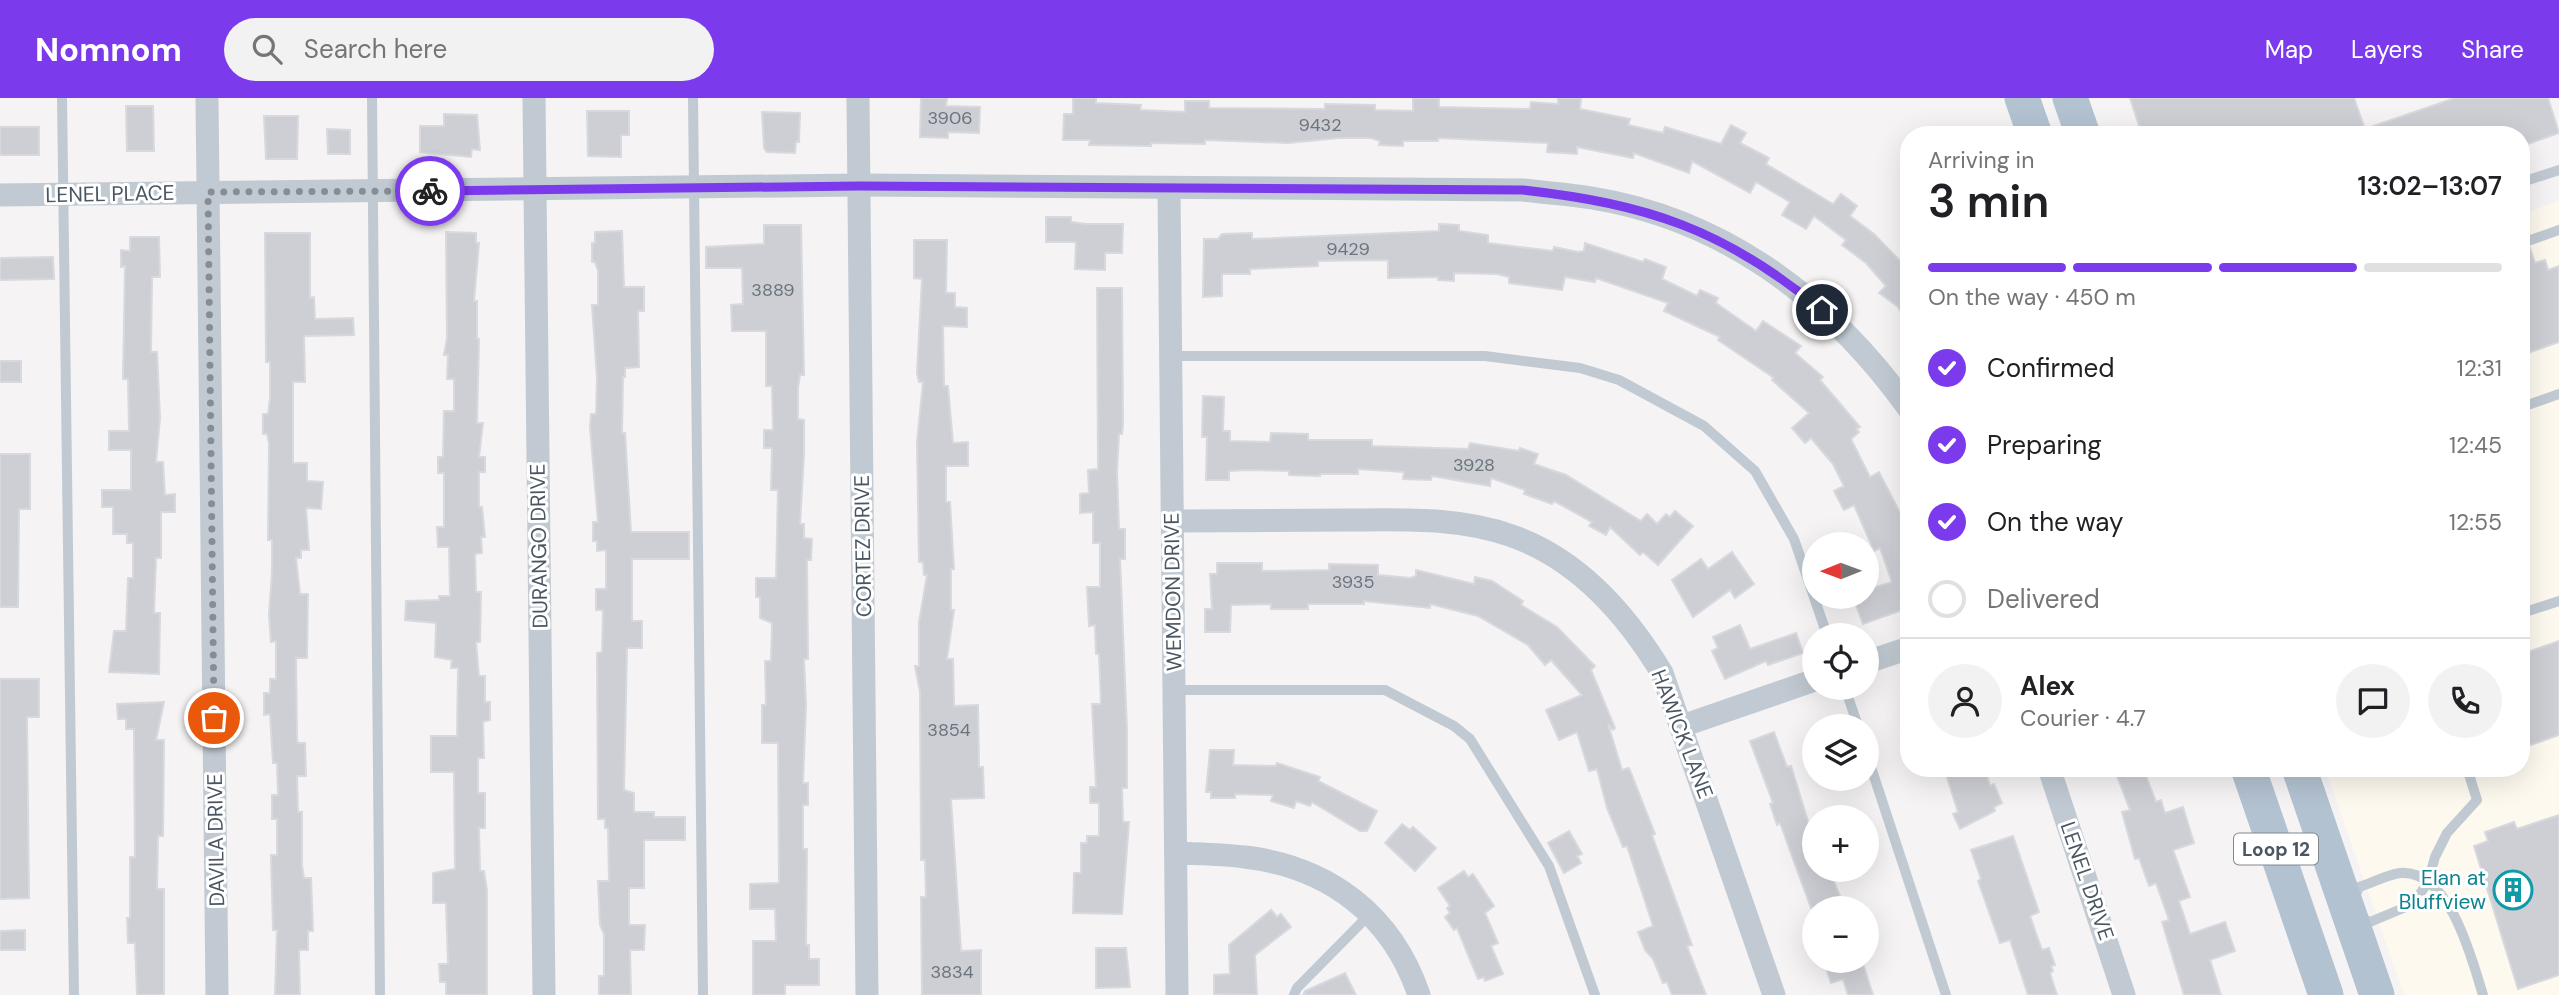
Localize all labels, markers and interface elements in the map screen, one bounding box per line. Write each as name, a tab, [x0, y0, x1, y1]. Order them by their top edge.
search box	[224, 18, 714, 81]
text: Nomnom	[35, 28, 182, 71]
icon: search	[248, 30, 286, 68]
text: Search here	[304, 32, 447, 66]
text: Map	[2265, 34, 2313, 65]
text: Layers	[2351, 34, 2423, 65]
text: Share	[2461, 34, 2524, 65]
house number: 3906	[927, 106, 973, 130]
house number: 9432	[1298, 113, 1342, 137]
text: Arriving in	[1928, 145, 2034, 175]
courier	[395, 156, 465, 226]
text: 13:02–13:07	[2358, 169, 2502, 203]
text: 3 min	[1928, 171, 2049, 231]
icon: bike	[411, 172, 449, 210]
street label: LENEL PLACE	[45, 179, 175, 209]
house number: 9429	[1326, 237, 1370, 261]
house number: 3889	[751, 278, 795, 302]
pin	[1792, 280, 1852, 340]
text: On the way · 450 m	[1928, 282, 2136, 312]
icon: home	[1803, 291, 1841, 329]
icon: check	[1928, 349, 1966, 387]
text: Confirmed	[1987, 351, 2114, 385]
text: 12:31	[2457, 353, 2502, 383]
icon: check	[1928, 426, 1966, 464]
text: Preparing	[1987, 428, 2102, 462]
text: 12:45	[2449, 430, 2502, 460]
house number: 3928	[1453, 453, 1495, 477]
street label: DURANGO DRIVE	[524, 463, 554, 629]
street label: CORTEZ DRIVE	[848, 475, 878, 617]
icon: check	[1928, 503, 1966, 541]
text: On the way	[1987, 505, 2123, 539]
text: 12:55	[2449, 507, 2502, 537]
street label: WEMDON DRIVE	[1158, 513, 1188, 671]
north arrow	[1802, 532, 1880, 609]
map controls	[1802, 532, 1879, 973]
house number: 3935	[1332, 570, 1374, 594]
text: Delivered	[1987, 582, 2100, 616]
button: locate	[1802, 623, 1879, 700]
button: person	[1928, 664, 2002, 738]
button: chat	[2336, 664, 2410, 738]
button: phone	[2428, 664, 2502, 738]
street label: HAWICK LANE	[1645, 665, 1719, 803]
text: Alex	[2020, 669, 2075, 703]
pin	[184, 688, 244, 748]
icon: bag	[195, 699, 233, 737]
text: Courier · 4.7	[2020, 703, 2146, 733]
button: layers	[1802, 714, 1879, 791]
house number: 3854	[927, 718, 971, 742]
street label: DAVILA DRIVE	[201, 773, 231, 907]
button: +	[1802, 805, 1879, 882]
street label: LENEL DRIVE	[2054, 818, 2120, 944]
road number: Loop 12	[2234, 834, 2318, 864]
place label: Elan at Bluffview	[2399, 864, 2486, 916]
building icon: Elan at Bluffview	[2492, 869, 2534, 911]
button: −	[1802, 896, 1879, 973]
house number: 3834	[930, 960, 974, 984]

